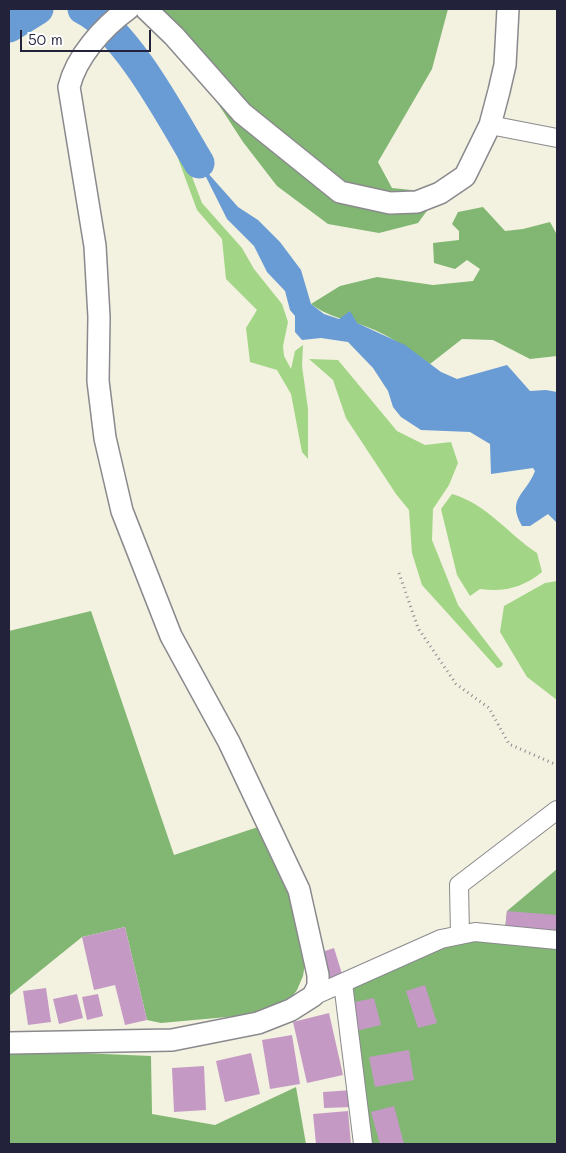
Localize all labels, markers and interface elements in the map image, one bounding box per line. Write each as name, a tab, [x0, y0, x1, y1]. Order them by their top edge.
scale bar	[22, 20, 154, 52]
text: 50 m	[28, 29, 63, 49]

